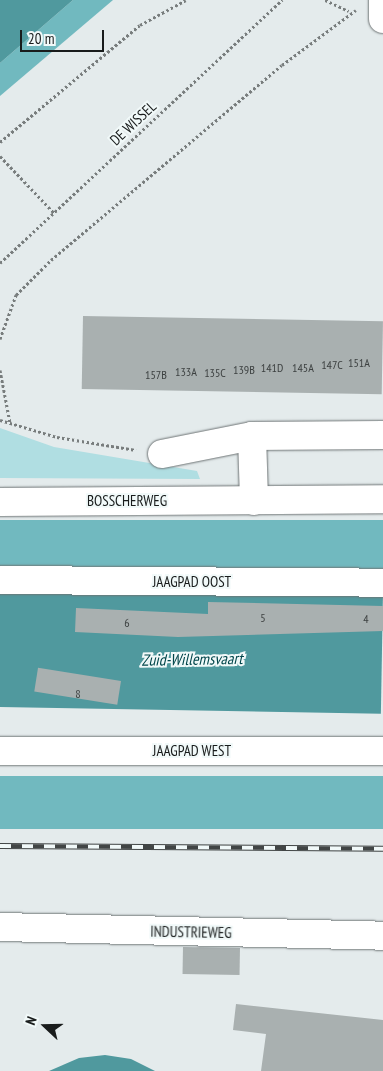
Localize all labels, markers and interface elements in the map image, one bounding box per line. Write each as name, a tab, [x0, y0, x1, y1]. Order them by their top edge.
scale bar	[22, 20, 106, 52]
text: 20 m	[28, 29, 54, 48]
street label: DE WISSEL	[106, 97, 160, 149]
house number: 151A	[348, 356, 370, 370]
house number: 147C	[321, 358, 343, 372]
house number: 141D	[261, 361, 283, 375]
house number: 145A	[292, 361, 314, 375]
house number: 139B	[233, 363, 255, 377]
house number: 133A	[175, 365, 197, 379]
house number: 135C	[204, 366, 226, 380]
house number: 157B	[145, 368, 167, 382]
street label: BOSSCHERWEG	[87, 492, 167, 510]
street label: JAAGPAD OOST	[153, 573, 231, 591]
house number: 5	[260, 611, 266, 625]
house number: 4	[363, 612, 369, 626]
house number: 6	[124, 616, 130, 630]
water label: Zuid-Willemsvaart	[141, 649, 243, 669]
house number: 8	[75, 687, 81, 701]
street label: JAAGPAD WEST	[153, 742, 231, 760]
street label: INDUSTRIEWEG	[150, 922, 232, 942]
north arrow	[20, 1001, 70, 1051]
text: N	[21, 1014, 41, 1027]

